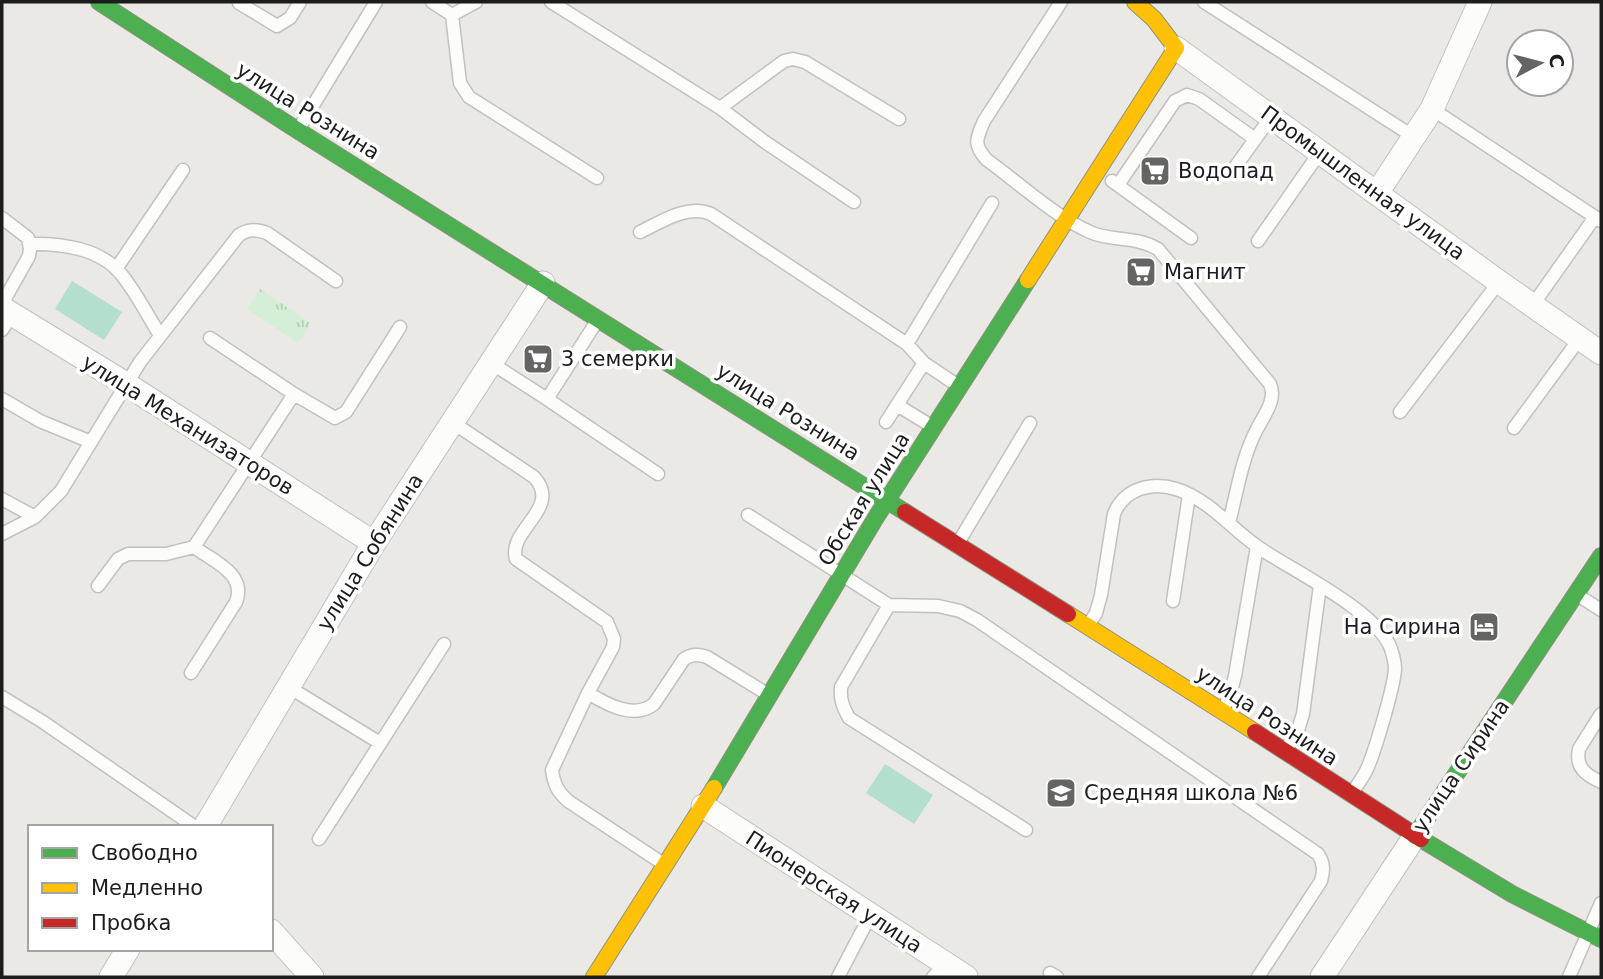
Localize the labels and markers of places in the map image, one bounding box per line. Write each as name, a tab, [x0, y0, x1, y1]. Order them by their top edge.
supermarket icon: Водопад	[1138, 154, 1172, 188]
place label: Водопад	[1178, 159, 1274, 183]
supermarket icon: Магнит	[1124, 255, 1158, 289]
place label: Магнит	[1164, 260, 1246, 284]
supermarket icon: 3 семерки	[521, 342, 555, 376]
place label: 3 семерки	[561, 347, 674, 371]
hotel icon: На Сирина	[1467, 610, 1501, 644]
place label: На Сирина	[1344, 615, 1461, 639]
school or university icon: Средняя школа №6	[1044, 776, 1078, 810]
place label: Средняя школа №6	[1084, 781, 1298, 805]

